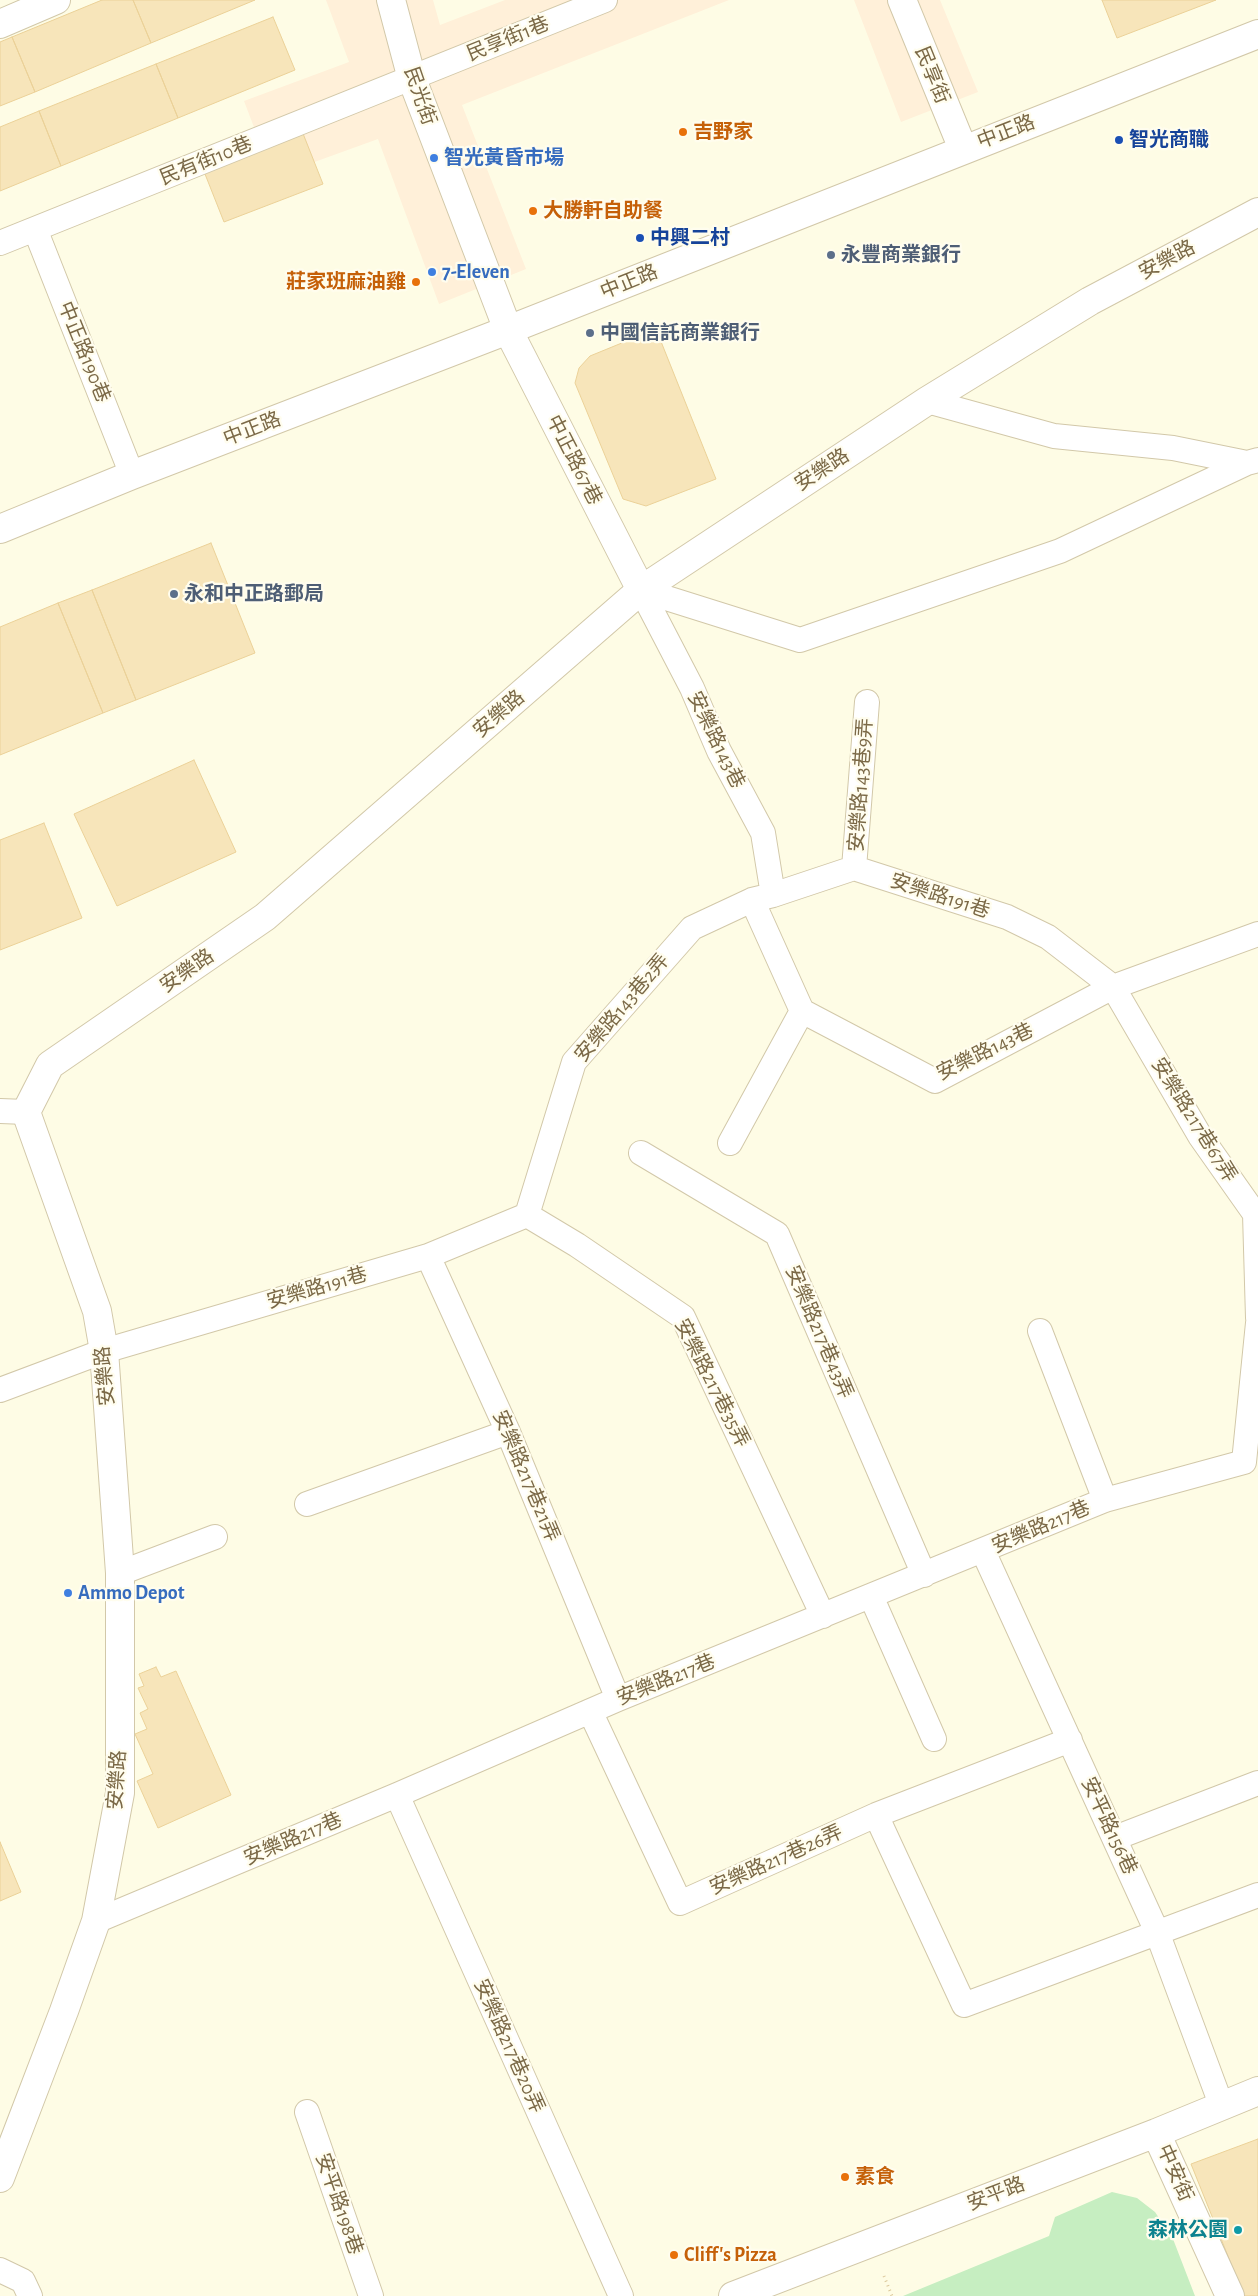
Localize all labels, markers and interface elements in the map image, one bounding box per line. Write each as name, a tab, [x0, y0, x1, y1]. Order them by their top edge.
street label: 民享街1巷	[463, 12, 553, 66]
street label: 民享街	[910, 43, 954, 107]
street label: 民光街	[399, 64, 441, 128]
street label: 中正路	[974, 110, 1038, 154]
place label: 吉野家	[693, 120, 753, 144]
marker: 吉野家	[677, 126, 689, 138]
place label: 智光商職	[1129, 128, 1209, 152]
street label: 民有街10巷	[156, 132, 256, 190]
marker: 智光商職	[1113, 134, 1125, 146]
place label: 智光黃昏市場	[444, 146, 564, 170]
marker: 智光黃昏市場	[428, 152, 440, 164]
place label: 大勝軒自助餐	[543, 199, 663, 223]
marker: 大勝軒自助餐	[527, 205, 539, 217]
place label: 中興二村	[650, 226, 730, 250]
marker: 中興二村	[634, 232, 646, 244]
street label: 安樂路	[1135, 235, 1199, 285]
place label: 永豐商業銀行	[841, 243, 961, 267]
marker: 永豐商業銀行	[825, 249, 837, 261]
place label: 7-Eleven	[442, 260, 510, 284]
street label: 中正路	[597, 260, 661, 304]
marker: 7-Eleven	[426, 266, 438, 278]
place label: 莊家班麻油雞	[286, 270, 406, 294]
marker: 莊家班麻油雞	[410, 276, 422, 288]
street label: 中正路190巷	[53, 298, 115, 406]
place label: 中國信託商業銀行	[600, 321, 760, 345]
marker: 中國信託商業銀行	[584, 327, 596, 339]
street label: 中正路	[220, 407, 284, 451]
street label: 中正路67巷	[541, 411, 607, 509]
street label: 安樂路	[790, 444, 854, 496]
place label: 永和中正路郵局	[184, 582, 324, 606]
marker: 永和中正路郵局	[168, 588, 180, 600]
street label: 安樂路	[468, 685, 530, 743]
street label: 安樂路143巷	[682, 688, 750, 792]
street label: 安樂路143巷9弄	[844, 717, 878, 853]
street label: 安樂路191巷	[887, 869, 993, 923]
street label: 安樂路	[156, 944, 218, 998]
street label: 安樂路143巷2弄	[570, 949, 674, 1067]
street label: 安樂路143巷	[933, 1018, 1037, 1086]
street label: 安樂路217巷67弄	[1146, 1053, 1242, 1187]
street label: 安樂路191巷	[264, 1262, 370, 1314]
street label: 安樂路217巷43弄	[780, 1262, 858, 1402]
street label: 安樂路217巷35弄	[669, 1315, 755, 1451]
street label: 安樂路	[90, 1345, 120, 1407]
street label: 安樂路217巷21弄	[488, 1407, 564, 1545]
street label: 安樂路217巷	[988, 1496, 1094, 1558]
place label: Ammo Depot	[78, 1581, 184, 1605]
marker: Ammo Depot	[62, 1587, 74, 1599]
street label: 安樂路217巷	[613, 1649, 719, 1711]
street label: 安樂路	[103, 1749, 131, 1811]
street label: 安平路156巷	[1076, 1774, 1142, 1878]
street label: 安樂路217巷	[240, 1808, 346, 1870]
street label: 安樂路217巷26弄	[706, 1820, 846, 1900]
street label: 安樂路217巷20弄	[469, 1975, 549, 2117]
street label: 中安街	[1152, 2141, 1198, 2205]
street label: 安平路198巷	[310, 2150, 368, 2258]
place label: 素食	[855, 2165, 895, 2189]
marker: 素食	[839, 2171, 851, 2183]
street label: 安平路	[964, 2172, 1028, 2216]
place label: 森林公園	[1148, 2218, 1228, 2242]
marker: 森林公園	[1232, 2224, 1244, 2236]
place label: Cliff's Pizza	[684, 2243, 777, 2267]
marker: Cliff's Pizza	[668, 2249, 680, 2261]

